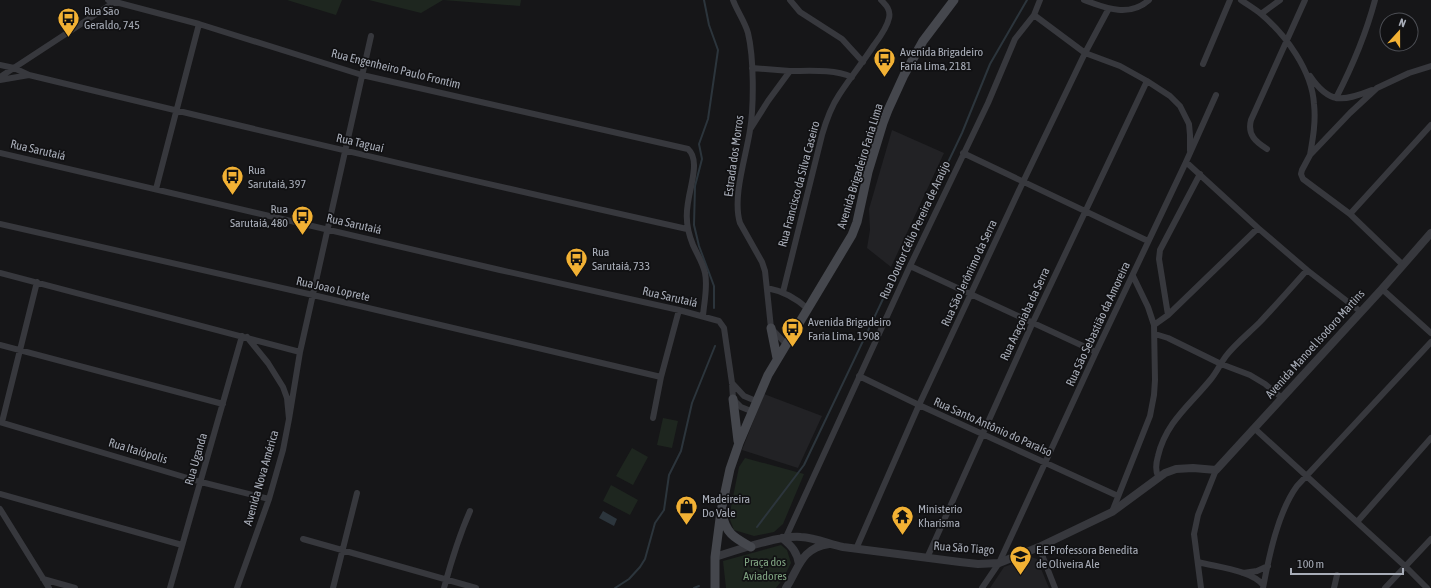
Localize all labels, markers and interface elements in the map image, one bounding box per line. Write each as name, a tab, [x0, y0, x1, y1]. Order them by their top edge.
place label: Rua São Geraldo, 745	[84, 4, 140, 32]
bus stop icon: Rua São Geraldo, 745	[56, 5, 82, 38]
north arrow	[1379, 12, 1419, 52]
text: N	[1397, 16, 1408, 29]
place label: Avenida Brigadeiro Faria Lima, 2181	[900, 45, 984, 73]
street label: Rua Engenheiro Paulo Frontim	[330, 46, 462, 92]
bus stop icon: Avenida Brigadeiro Faria Lima, 2181	[872, 46, 898, 79]
street label: Avenida Brigadeiro Faria Lima	[834, 102, 886, 230]
street label: Estrada dos Morros	[721, 114, 747, 198]
street label: Rua Francisco da Silva Caseiro	[775, 119, 823, 249]
street label: Rua Taguaí	[335, 131, 385, 155]
street label: Rua Sarutaiá	[9, 137, 67, 163]
street label: Rua Doutor Célio Pereira de Araújo	[877, 158, 953, 301]
place label: Rua Sarutaiá, 397	[248, 163, 306, 191]
bus stop icon: Rua Sarutaiá, 397	[220, 164, 246, 197]
place label: Rua Sarutaiá, 480	[230, 202, 288, 230]
bus stop icon: Rua Sarutaiá, 480	[290, 203, 316, 236]
street label: Rua Sarutaiá	[325, 211, 383, 237]
street label: Rua São Jerônimo da Serra	[938, 218, 1000, 328]
place label: Rua Sarutaiá, 733	[592, 245, 650, 273]
bus stop icon: Rua Sarutaiá, 733	[564, 246, 590, 279]
street label: Rua São Sebastião da Amoreira	[1063, 260, 1133, 388]
street label: Rua Araçoiaba da Serra	[997, 265, 1053, 363]
street label: Rua Joao Loprete	[295, 274, 371, 304]
street label: Rua Sarutaiá	[641, 284, 699, 310]
street label: Avenida Manoel Isodoro Martins	[1262, 287, 1368, 401]
place label: Avenida Brigadeiro Faria Lima, 1908	[808, 315, 892, 343]
bus stop icon: Avenida Brigadeiro Faria Lima, 1908	[780, 316, 806, 349]
street label: Rua Santo Antônio do Paraíso	[932, 395, 1055, 460]
street label: Avenida Nova América	[241, 429, 281, 527]
street label: Rua Uganda	[182, 431, 210, 487]
street label: Rua Itaiópolis	[107, 435, 169, 467]
place label: Madeireira Do Vale	[702, 492, 750, 520]
shop icon: Madeireira Do Vale	[673, 493, 699, 526]
place label: Ministerio Kharisma	[918, 502, 963, 530]
temple icon: Ministerio Kharisma	[890, 503, 916, 536]
street label: Rua São Tiago	[933, 539, 995, 557]
place label: E.E Professora Benedita de Oliveira Ale	[1036, 543, 1138, 571]
school or university icon: E.E Professora Benedita de Oliveira Ale	[1008, 544, 1034, 577]
scale bar	[1291, 550, 1403, 576]
park label: Praça dos Aviadores	[743, 555, 787, 583]
text: 100 m	[1297, 557, 1324, 571]

